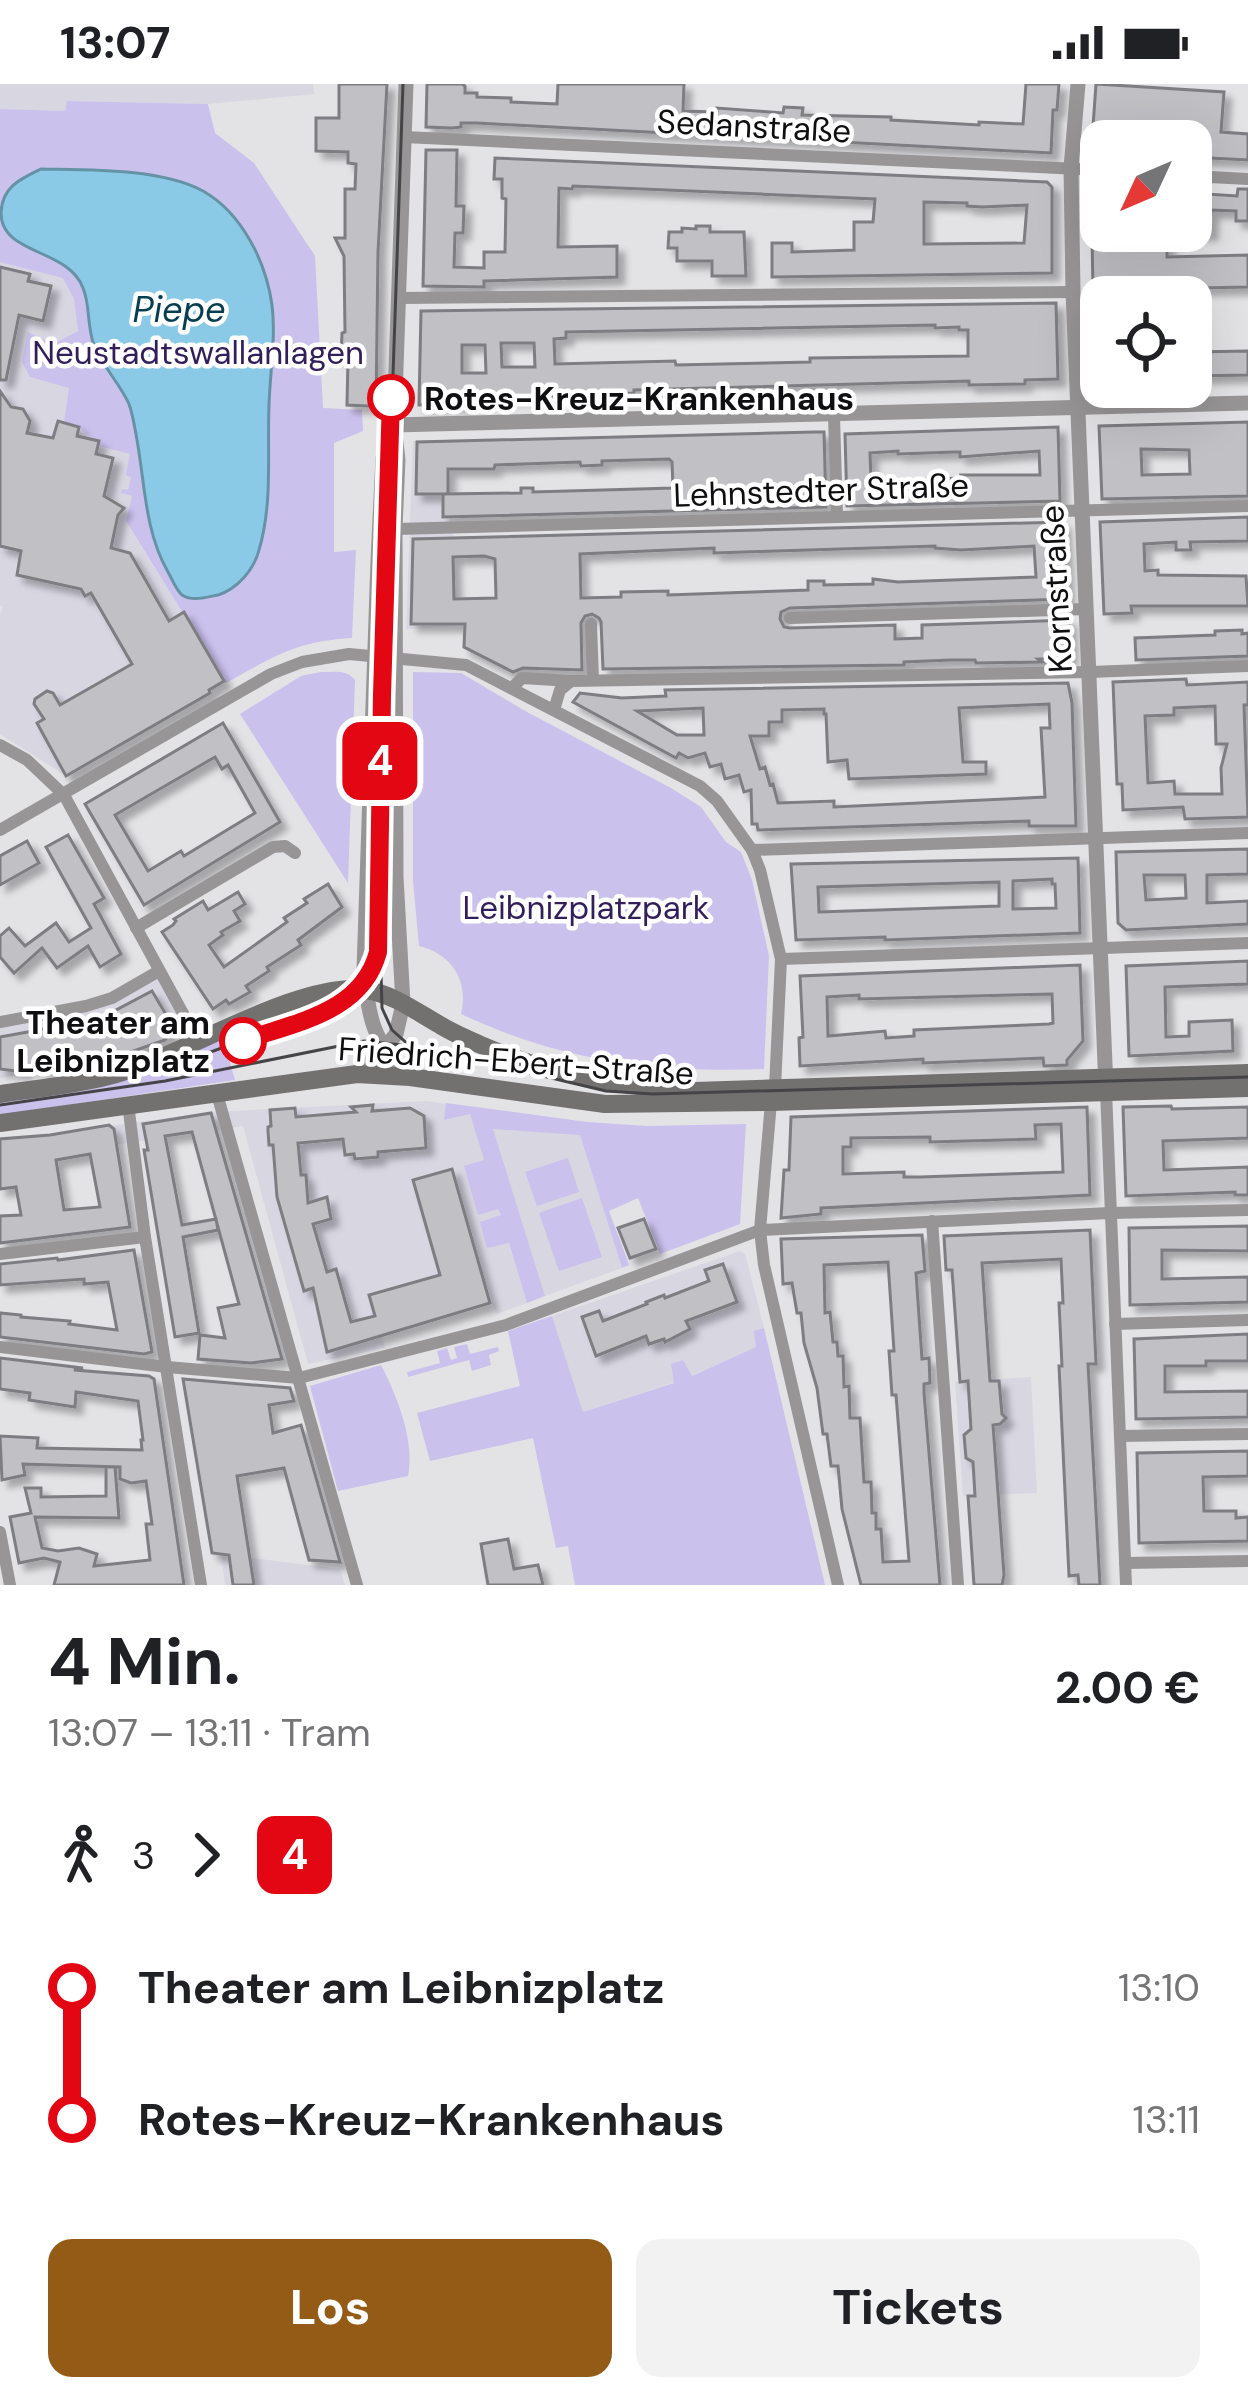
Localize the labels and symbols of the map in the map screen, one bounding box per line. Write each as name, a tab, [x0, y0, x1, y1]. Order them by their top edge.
street label: Sedanstraße	[656, 99, 852, 153]
north arrow	[1080, 120, 1212, 252]
water label: Piepe	[132, 286, 226, 333]
park label: Neustadtswallanlagen	[32, 331, 364, 374]
marker: Rotes-Kreuz-Krankenhaus	[369, 376, 413, 420]
place label: Rotes-Kreuz-Krankenhaus	[424, 377, 854, 420]
street label: Lehnstedter Straße	[673, 463, 969, 517]
street label: Kornstraße	[1030, 504, 1082, 674]
line badge: 4	[341, 722, 419, 800]
park label: Leibnizplatzpark	[462, 886, 710, 929]
place label: Theater am Leibnizplatz	[16, 1001, 210, 1082]
marker: Theater am Leibnizplatz	[221, 1019, 265, 1063]
street label: Friedrich-Ebert-Straße	[337, 1027, 695, 1095]

